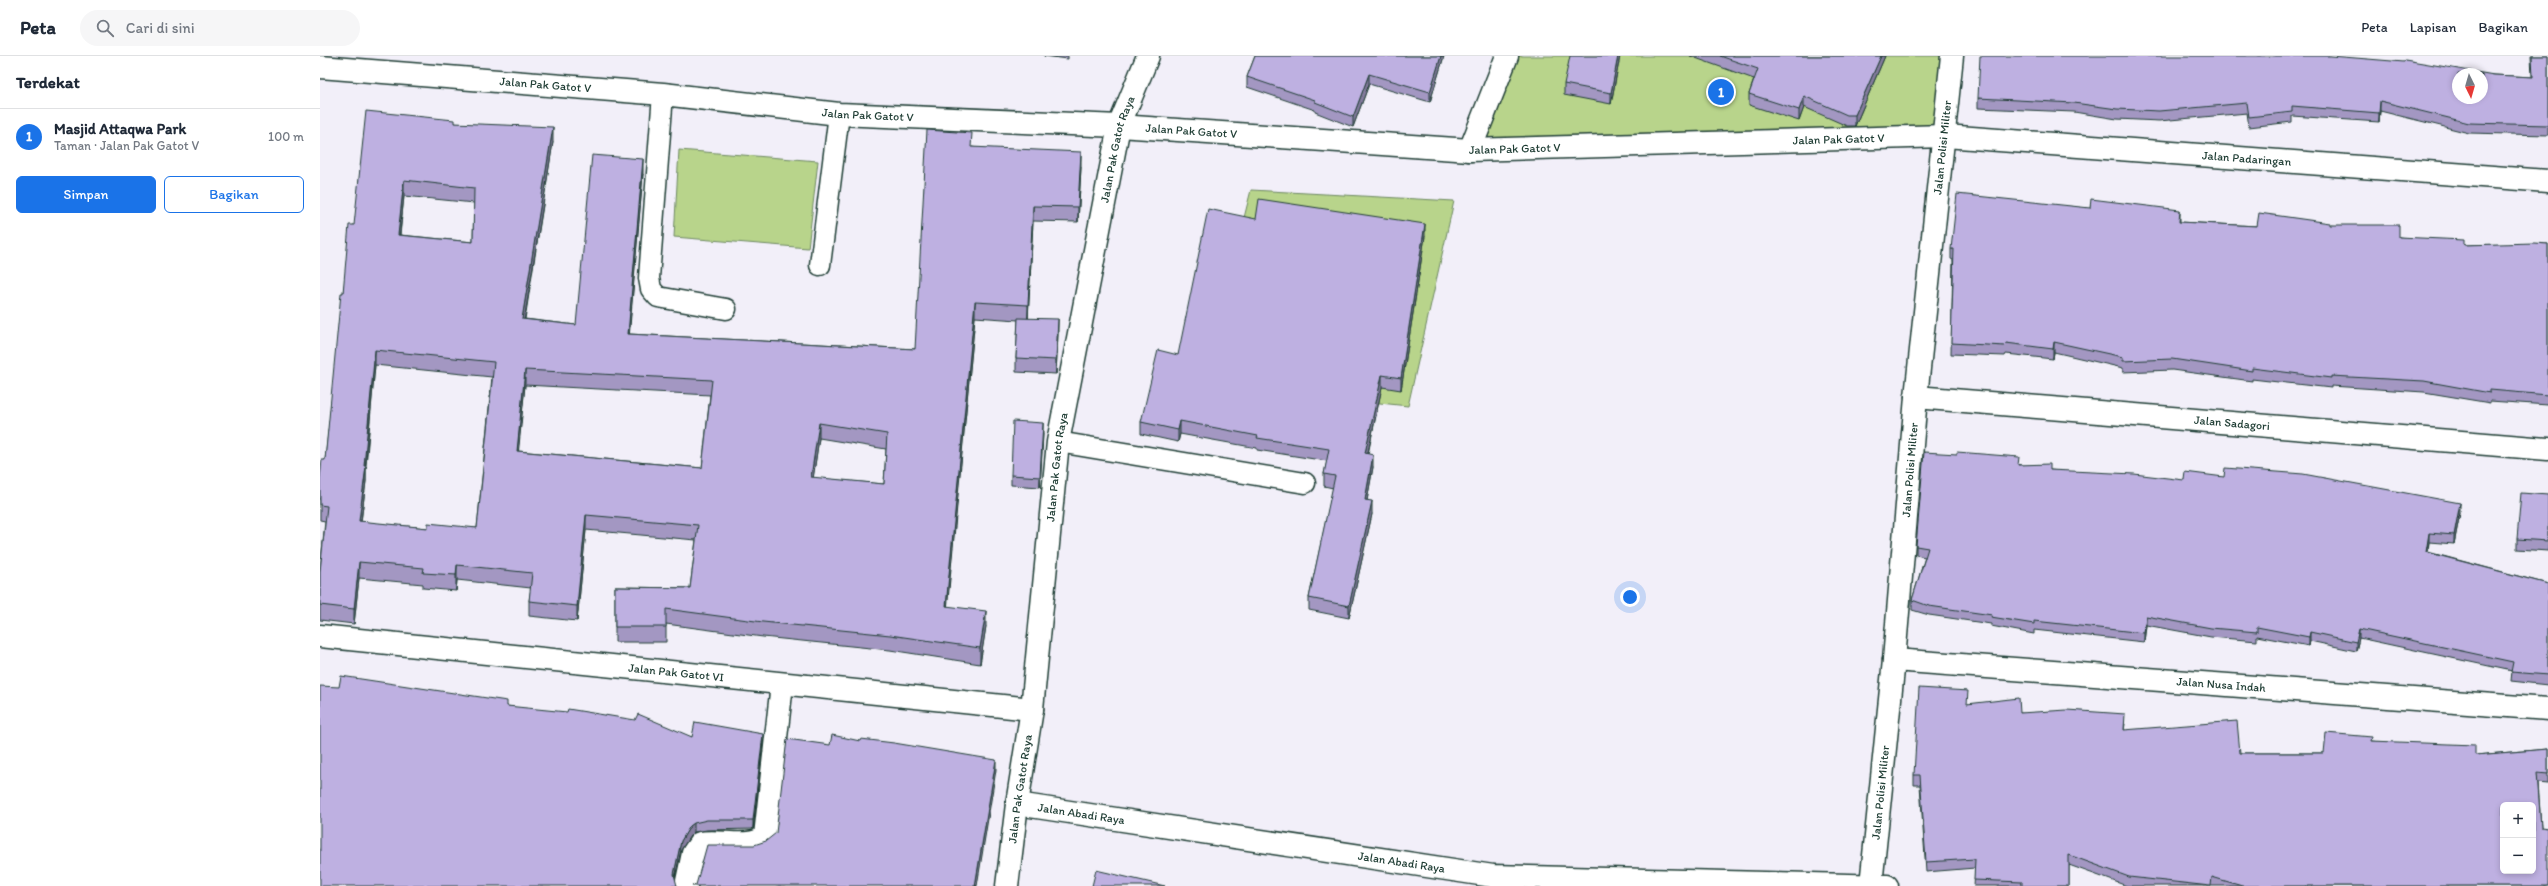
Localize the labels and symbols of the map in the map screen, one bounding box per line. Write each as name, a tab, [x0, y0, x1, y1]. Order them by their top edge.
north arrow	[2452, 68, 2488, 104]
street label: Jalan Pak Gatot V	[499, 74, 592, 95]
pin: 1	[1708, 77, 1734, 107]
street label: Jalan Pak Gatot Raya	[1097, 93, 1138, 204]
street label: Jalan Polisi Militer	[1930, 99, 1954, 195]
street label: Jalan Pak Gatot V	[821, 105, 914, 124]
street label: Jalan Pak Gatot V	[1145, 121, 1238, 141]
street label: Jalan Pak Gatot V	[1793, 131, 1885, 147]
street label: Jalan Pak Gatot V	[1469, 140, 1561, 157]
street label: Jalan Padaringan	[2201, 148, 2292, 169]
street label: Jalan Pak Gatot Raya	[1043, 411, 1071, 522]
street label: Jalan Sadagori	[2194, 413, 2270, 433]
street label: Jalan Polisi Militer	[1899, 422, 1921, 518]
your location	[1620, 587, 1640, 607]
street label: Jalan Pak Gatot VI	[628, 661, 725, 684]
street label: Jalan Nusa Indah	[2176, 674, 2267, 695]
street label: Jalan Pak Gatot Raya	[1005, 733, 1035, 844]
street label: Jalan Polisi Militer	[1869, 744, 1892, 840]
street label: Jalan Abadi Raya	[1037, 800, 1127, 827]
street label: Jalan Abadi Raya	[1357, 849, 1447, 876]

